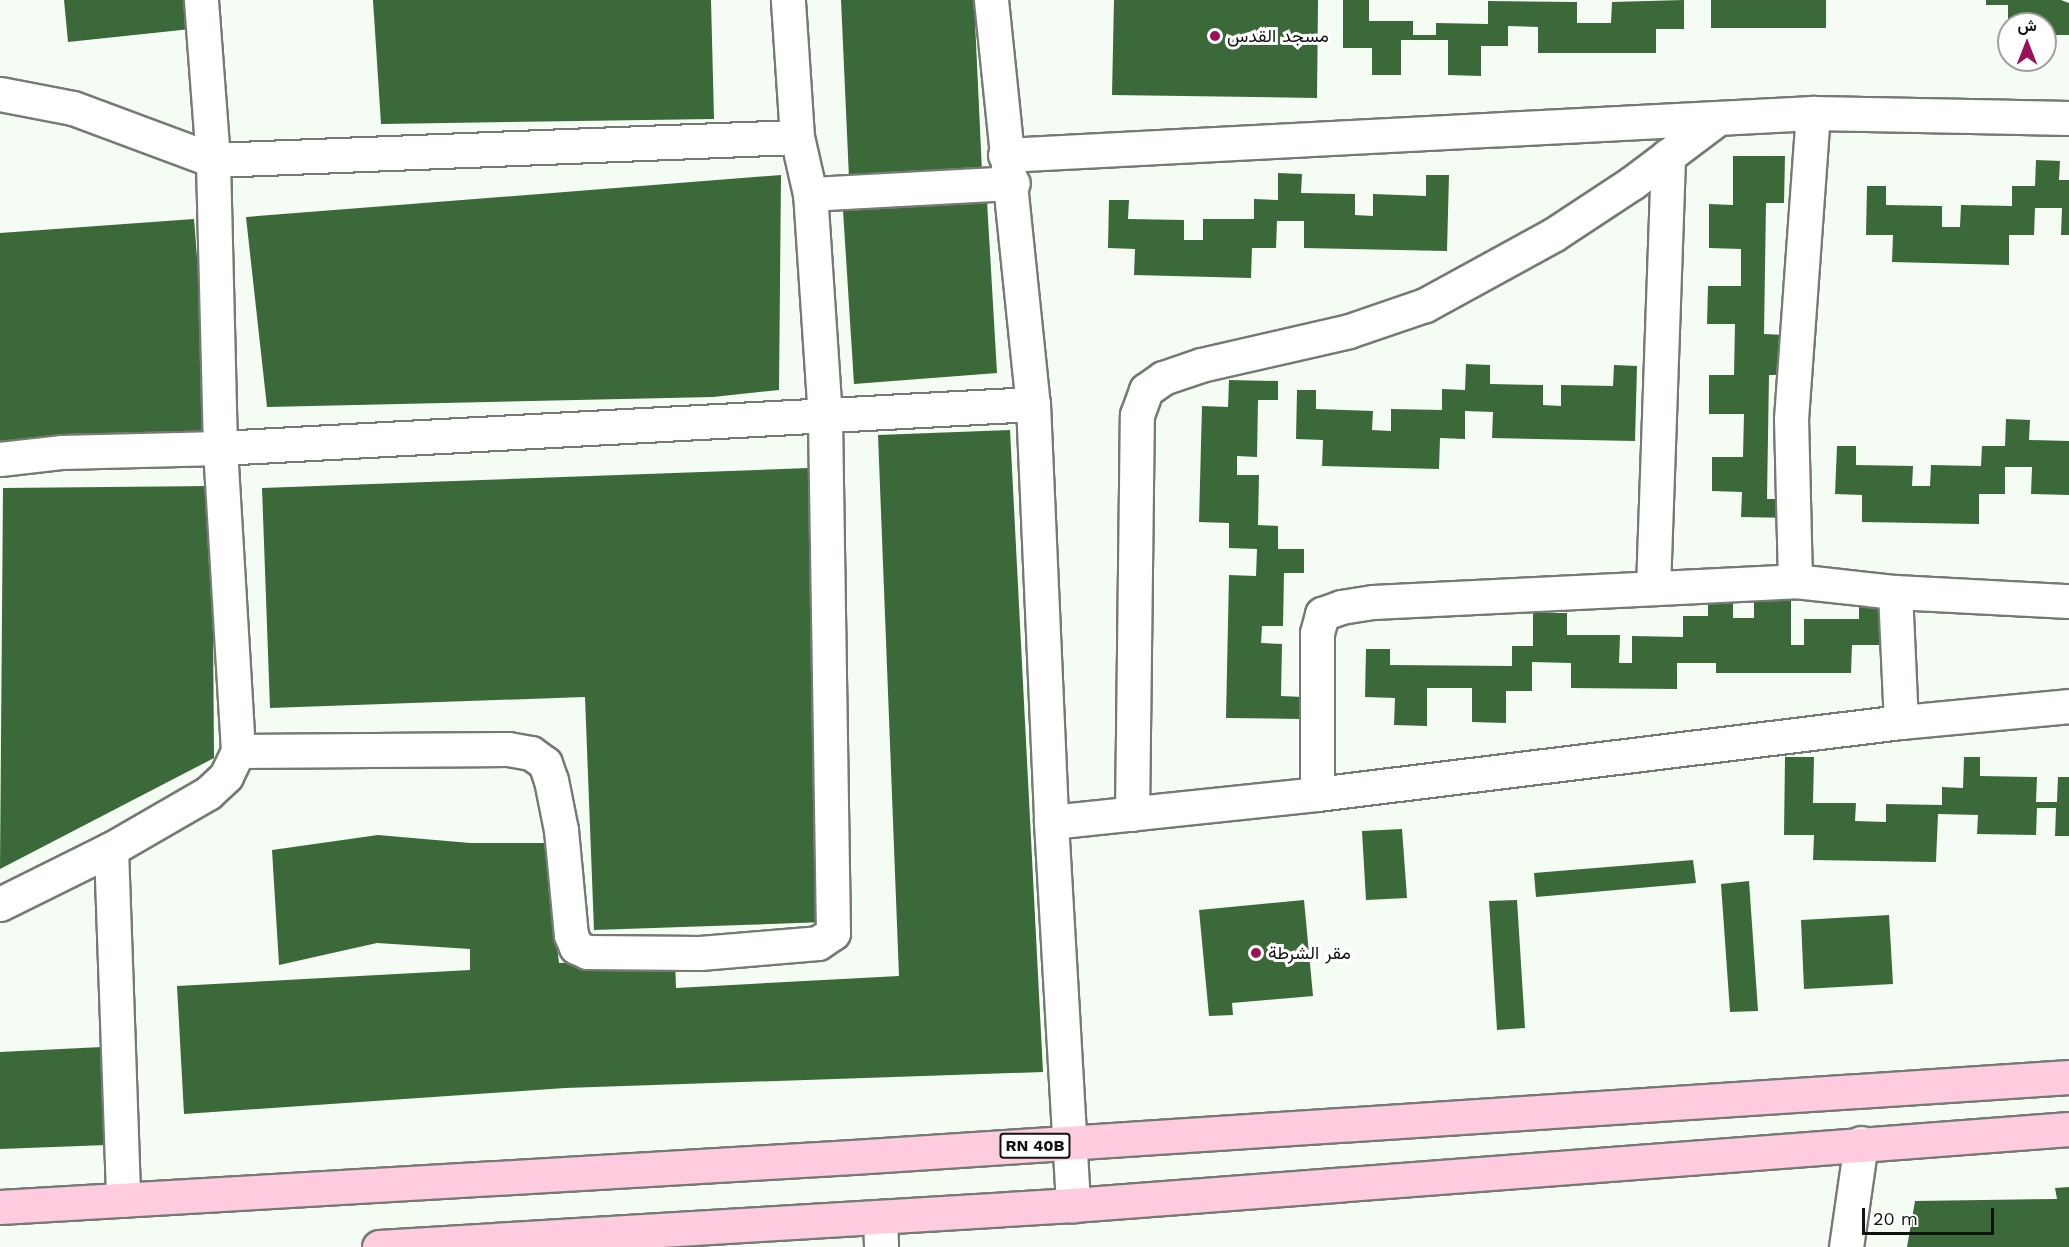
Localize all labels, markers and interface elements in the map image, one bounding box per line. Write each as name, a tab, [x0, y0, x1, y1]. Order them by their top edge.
north arrow	[1997, 12, 2057, 72]
text: ش	[2017, 16, 2037, 35]
place label: مسجد القدس	[1227, 25, 1329, 47]
marker: مسجد القدس	[1208, 29, 1222, 43]
place label: مقر الشرطة	[1268, 942, 1351, 964]
marker: مقر الشرطة	[1249, 946, 1263, 960]
road number: RN 40B	[999, 1133, 1071, 1159]
scale bar	[1865, 1196, 1997, 1234]
text: 20 m	[1873, 1208, 1918, 1229]

